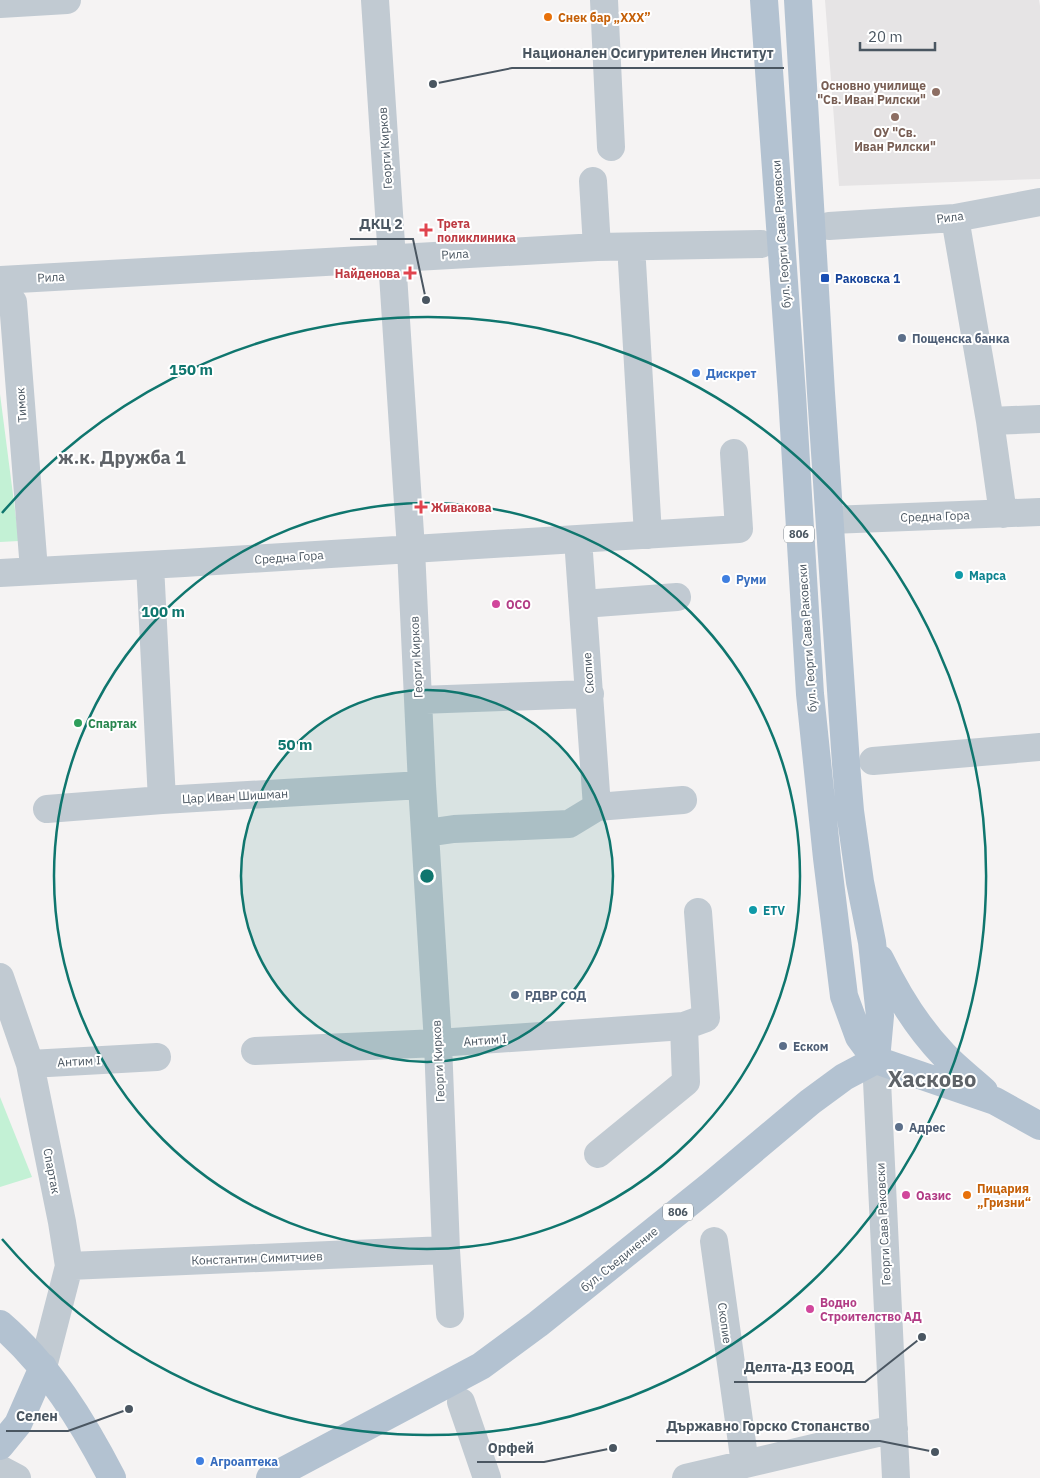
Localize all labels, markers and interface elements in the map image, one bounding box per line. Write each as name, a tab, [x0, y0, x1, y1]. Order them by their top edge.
place label: Снек бар „ХХХ”	[558, 10, 651, 25]
marker: Снек бар „ХХХ”	[542, 11, 554, 23]
scale bar	[860, 20, 935, 52]
text: 20 m	[868, 27, 903, 46]
callout: Национален Осигурителен Институт	[512, 39, 784, 68]
text: Национален Осигурителен Институт	[522, 44, 774, 62]
place label: Основно училище "Св. Иван Рилски"	[817, 78, 926, 107]
marker: Основно училище "Св. Иван Рилски"	[930, 86, 942, 98]
street label: Георги Кирков	[375, 107, 395, 189]
marker: ОУ "Св. Иван Рилски"	[889, 111, 901, 123]
place label: ОУ "Св. Иван Рилски"	[854, 125, 936, 154]
street label: бул. Георги Сава Раковски	[768, 159, 794, 309]
street label: Рила	[935, 208, 965, 226]
callout: ДКЦ 2	[350, 210, 413, 239]
text: ДКЦ 2	[359, 215, 403, 233]
place label: Трета поликлиника	[437, 216, 516, 245]
marker: Трета поликлиника	[419, 223, 433, 237]
street label: Рила	[441, 246, 470, 262]
place label: Найденова	[335, 266, 400, 281]
marker: Найденова	[404, 267, 416, 279]
street label: Рила	[37, 269, 66, 285]
place label: Раковска 1	[835, 271, 900, 286]
marker: Раковска 1	[819, 272, 831, 284]
place label: Пощенска банка	[912, 331, 1010, 346]
marker: Пощенска банка	[896, 332, 908, 344]
text: 150 m	[169, 360, 213, 379]
place label: Дискрет	[706, 366, 756, 381]
marker: Дискрет	[690, 367, 702, 379]
street label: Тимок	[12, 387, 30, 423]
district label: ж.к. Дружба 1	[58, 446, 186, 469]
place label: Живакова	[431, 500, 492, 515]
marker: Живакова	[415, 501, 427, 513]
street label: Средна Гора	[900, 507, 970, 525]
road number: 806	[784, 526, 814, 542]
street label: Средна Гора	[254, 547, 325, 567]
street label: бул. Георги Сава Раковски	[794, 563, 820, 713]
place label: Марса	[969, 568, 1006, 583]
marker: Марса	[953, 569, 965, 581]
place label: Руми	[736, 572, 766, 587]
marker: Руми	[720, 573, 732, 585]
place label: ОСО	[506, 597, 531, 612]
marker: ОСО	[490, 598, 502, 610]
text: 100 m	[141, 602, 185, 621]
street label: Георги Кирков	[406, 616, 426, 698]
street label: Скопие	[579, 652, 597, 694]
place label: Спартак	[88, 716, 137, 731]
marker: Спартак	[72, 717, 84, 729]
text: 50 m	[278, 735, 312, 754]
street label: Цар Иван Шишман	[182, 786, 288, 806]
centre of rings	[418, 867, 436, 885]
place label: ETV	[763, 903, 785, 918]
marker: ETV	[747, 904, 759, 916]
place label: РДВР СОД	[525, 988, 586, 1003]
marker: РДВР СОД	[509, 989, 521, 1001]
street label: Георги Кирков	[428, 1020, 448, 1102]
street label: Антим I	[463, 1031, 507, 1049]
place label: Еском	[793, 1039, 829, 1054]
marker: Еском	[777, 1040, 789, 1052]
street label: Антим I	[57, 1052, 101, 1070]
district label: Хасково	[888, 1064, 976, 1093]
place label: Адрес	[909, 1120, 945, 1135]
marker: Адрес	[893, 1121, 905, 1133]
street label: Спартак	[40, 1147, 64, 1195]
street label: Георги Сава Раковски	[872, 1162, 894, 1286]
place label: Пицария „Гризни“	[977, 1181, 1031, 1210]
place label: Оазис	[916, 1188, 951, 1203]
marker: Оазис	[900, 1189, 912, 1201]
marker: Пицария „Гризни“	[961, 1189, 973, 1201]
road number: 806	[663, 1204, 693, 1220]
street label: бул. Съединение	[577, 1223, 661, 1295]
street label: Константин Симитчиев	[191, 1248, 323, 1268]
place label: Водно Строителство АД	[820, 1295, 922, 1324]
street label: Скопие	[715, 1302, 735, 1345]
marker: Водно Строителство АД	[804, 1303, 816, 1315]
callout: Делта-ДЗ ЕООД	[734, 1353, 865, 1382]
text: Делта-ДЗ ЕООД	[744, 1358, 855, 1376]
callout: Селен	[6, 1402, 68, 1431]
text: Селен	[16, 1407, 58, 1425]
callout: Държавно Горско Стопанство	[656, 1412, 880, 1441]
text: Държавно Горско Стопанство	[666, 1417, 870, 1435]
callout: Орфей	[477, 1433, 544, 1462]
text: Орфей	[488, 1439, 534, 1457]
place label: Агроаптека	[210, 1454, 278, 1469]
marker: Агроаптека	[194, 1455, 206, 1467]

